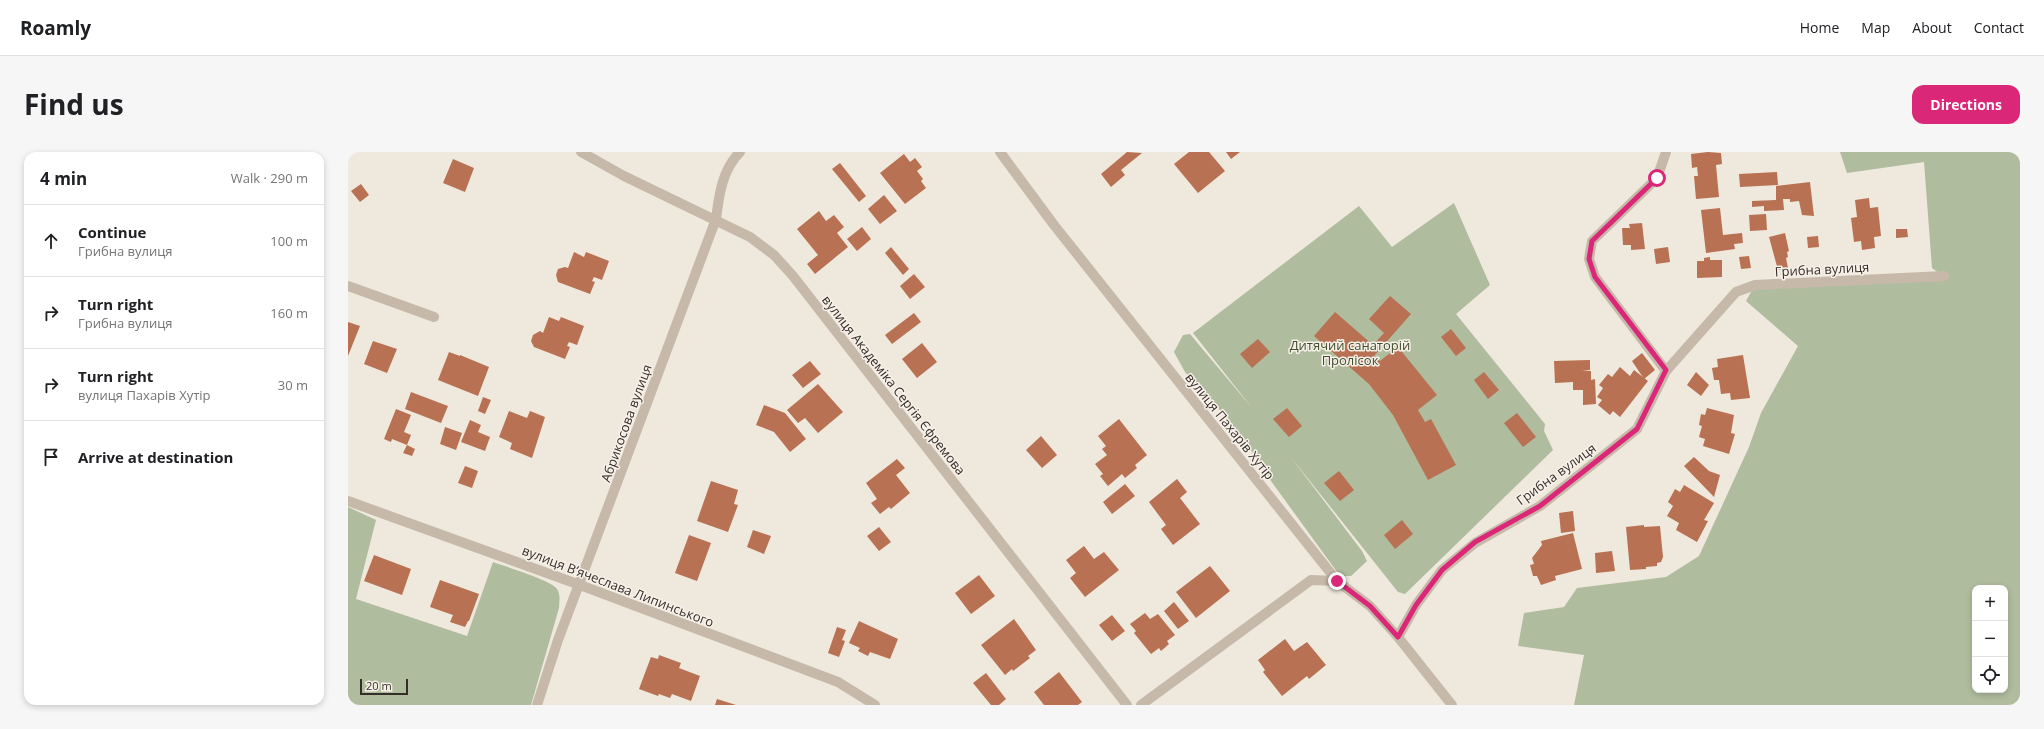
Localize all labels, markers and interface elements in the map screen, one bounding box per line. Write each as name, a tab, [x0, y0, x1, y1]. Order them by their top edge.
text: Roamly	[20, 15, 91, 41]
text: Home	[1800, 18, 1839, 37]
text: Map	[1861, 18, 1890, 37]
text: About	[1912, 18, 1952, 37]
text: Contact	[1974, 18, 2024, 37]
text: Find us	[24, 85, 124, 123]
button: Directions	[1912, 85, 2020, 124]
text: 4 min	[40, 167, 87, 190]
text: Walk · 290 m	[231, 169, 308, 187]
route start	[1648, 169, 1666, 187]
text: Continue	[78, 222, 146, 242]
icon: ahead	[40, 230, 62, 252]
text: 100 m	[270, 232, 308, 250]
text: Грибна вулиця	[78, 242, 173, 260]
street label: Грибна вулиця	[1774, 258, 1870, 280]
street label: вулиця Академіка Сергія Єфремова	[818, 291, 970, 479]
text: Turn right	[78, 294, 153, 314]
icon: right	[40, 302, 62, 324]
text: 160 m	[270, 304, 308, 322]
text: Грибна вулиця	[78, 314, 173, 332]
park label: Дитячий санаторій Пролісок	[1290, 336, 1410, 369]
street label: Абрикосова вулиця	[596, 362, 656, 484]
text: Turn right	[78, 366, 153, 386]
street label: вулиця Пахарів Хутір	[1181, 369, 1279, 483]
icon: right	[40, 374, 62, 396]
text: 30 m	[278, 376, 308, 394]
text: вулиця Пахарів Хутір	[78, 386, 211, 404]
street label: Грибна вулиця	[1512, 439, 1600, 509]
icon: arrive	[40, 446, 62, 468]
text: Arrive at destination	[78, 447, 233, 467]
street label: вулиця Вʼячеслава Липинського	[519, 541, 717, 631]
route end	[1328, 572, 1346, 590]
map controls	[1972, 585, 2008, 693]
button: +	[1972, 585, 2008, 621]
button: −	[1972, 621, 2008, 657]
button: locate	[1972, 657, 2008, 693]
scale bar	[360, 677, 408, 696]
text: 20 m	[366, 678, 392, 693]

